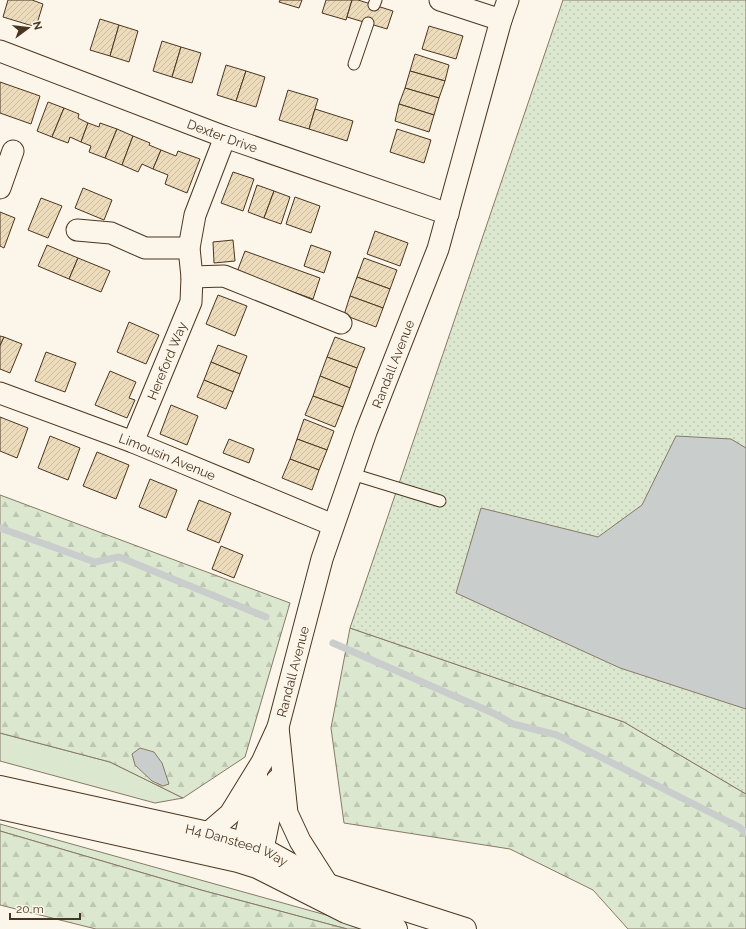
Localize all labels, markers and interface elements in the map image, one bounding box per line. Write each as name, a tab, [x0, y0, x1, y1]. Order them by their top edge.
north arrow	[8, 8, 48, 48]
text: N	[30, 20, 45, 31]
street label: Dexter Drive	[185, 116, 260, 156]
street label: Randall Avenue	[369, 317, 418, 410]
street label: Hereford Way	[144, 320, 190, 402]
street label: Limousin Avenue	[117, 430, 218, 484]
street label: Randall Avenue	[274, 624, 312, 719]
street label: H4 Dansteed Way	[184, 821, 290, 869]
scale bar	[10, 895, 80, 921]
text: 20 m	[16, 902, 44, 916]

